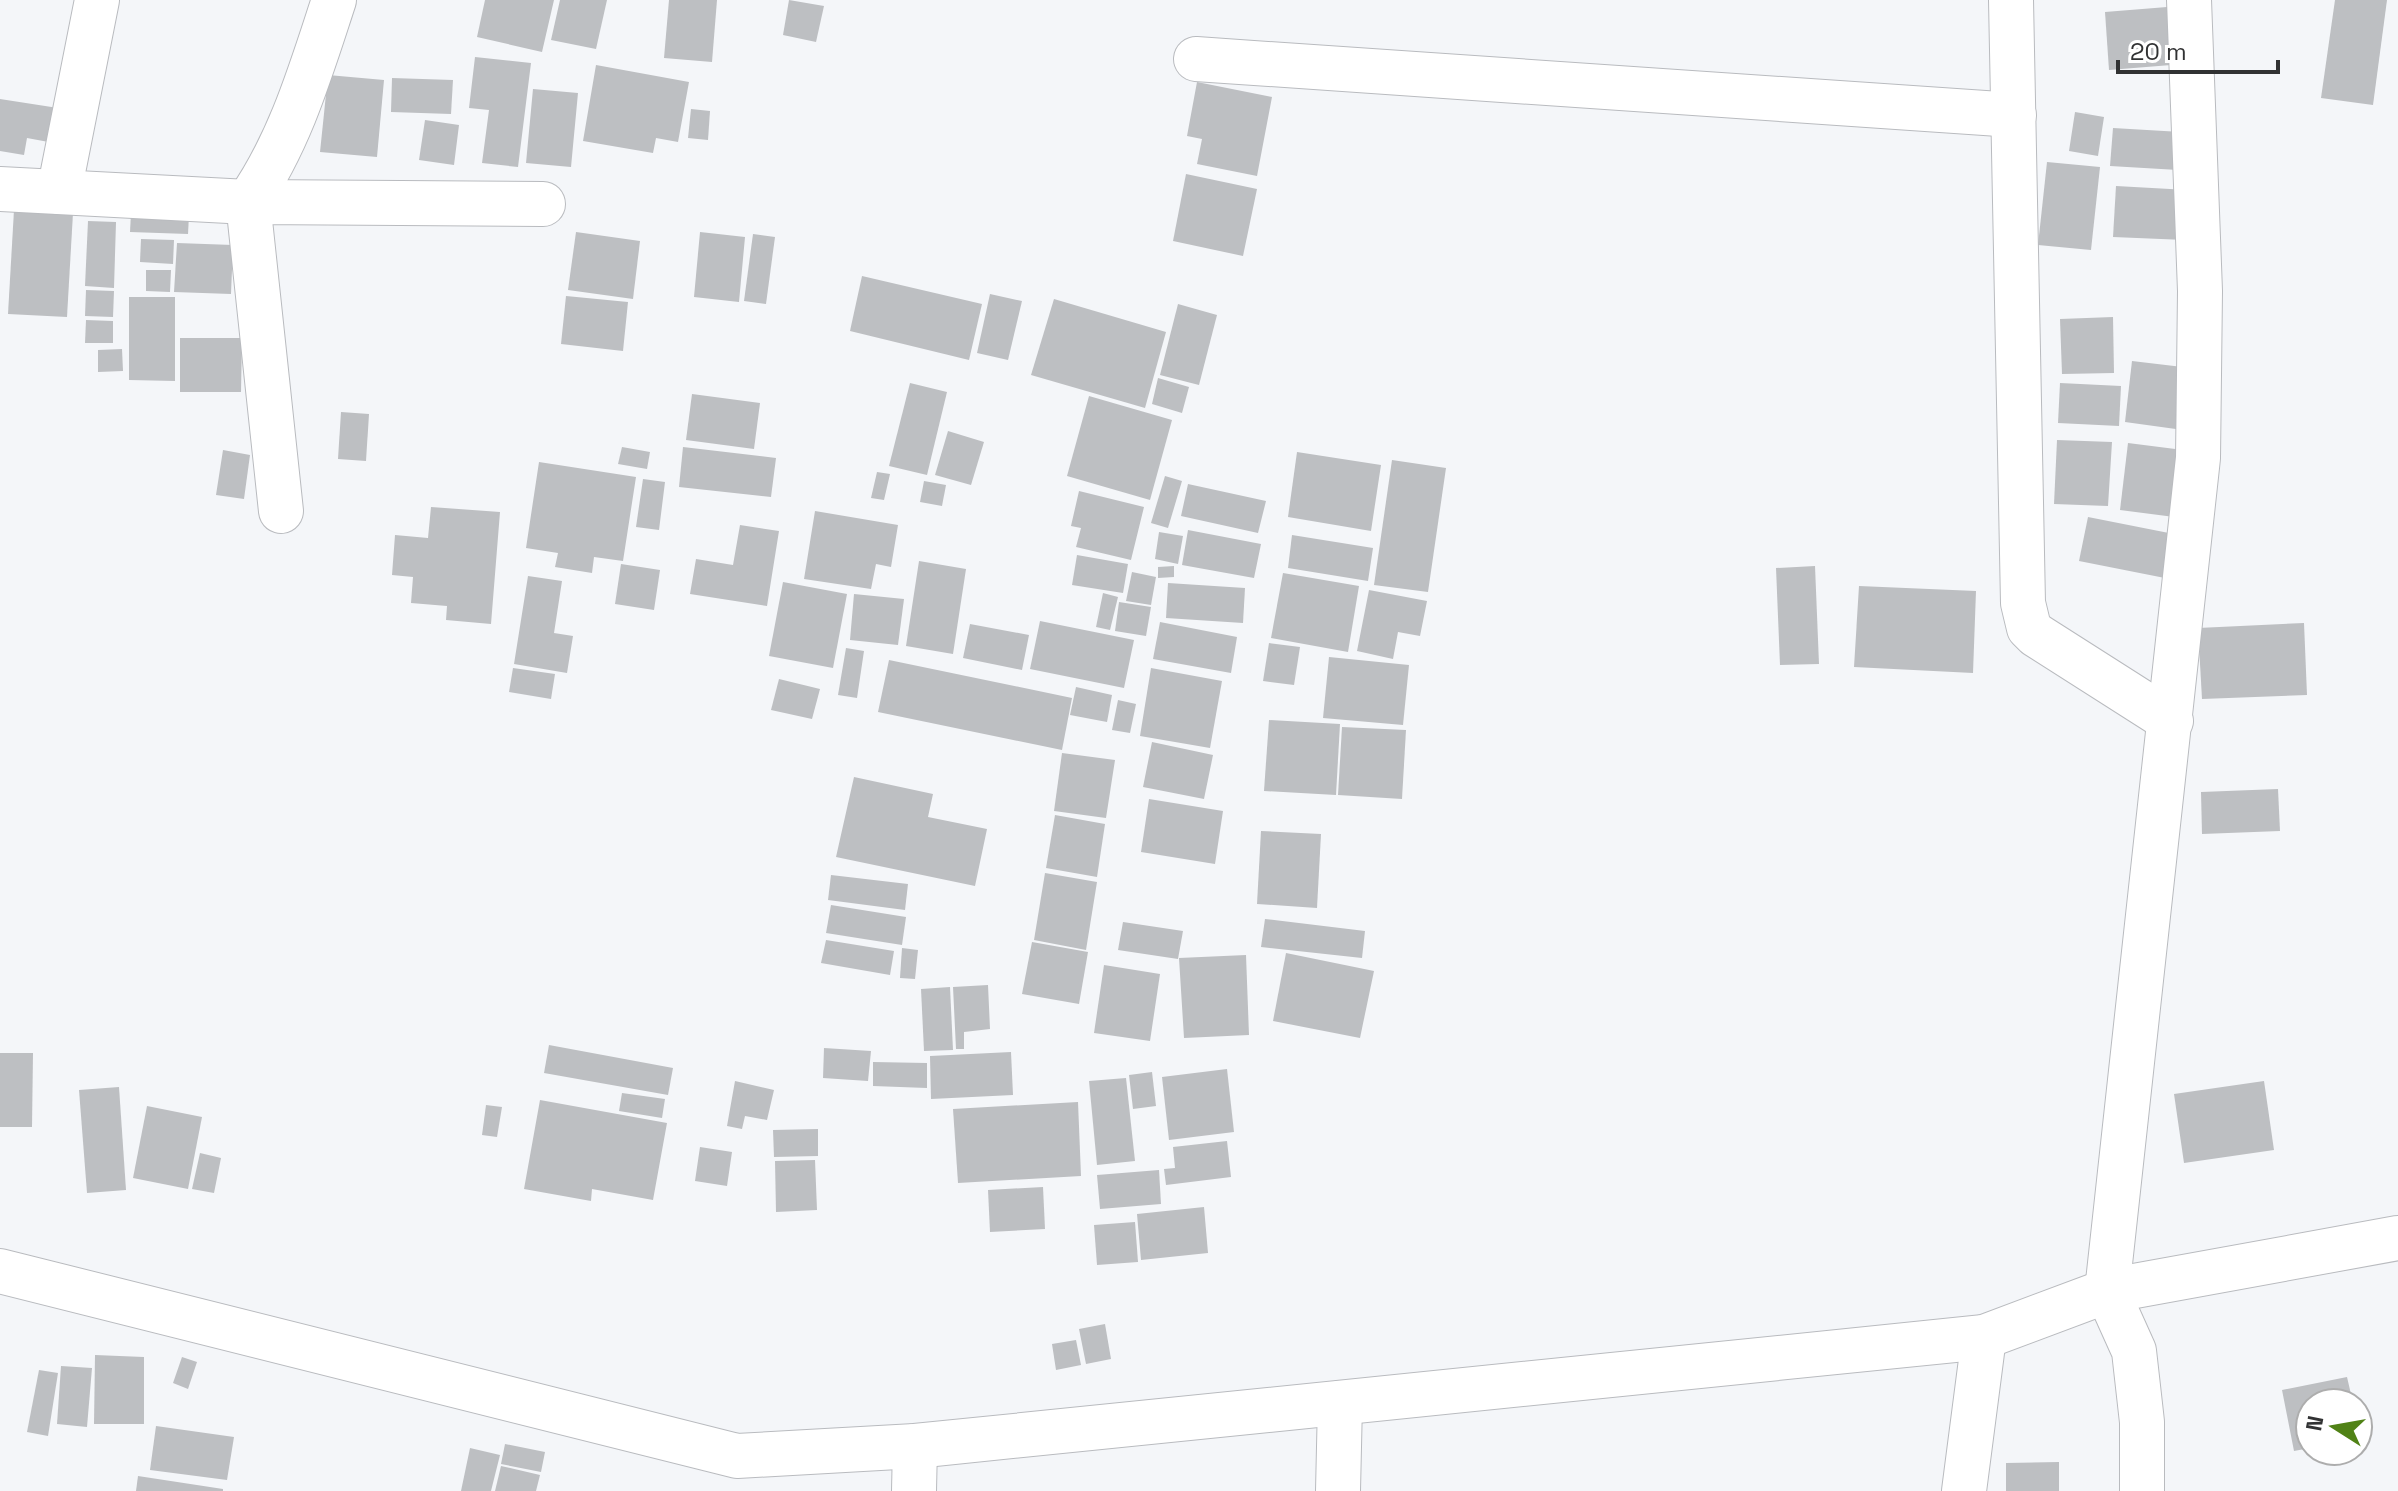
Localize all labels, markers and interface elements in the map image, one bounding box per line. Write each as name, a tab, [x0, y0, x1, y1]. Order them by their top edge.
scale bar	[2118, 24, 2278, 74]
text: 20 m	[2130, 36, 2187, 67]
north arrow	[2294, 1387, 2374, 1467]
text: N	[2299, 1413, 2330, 1433]

